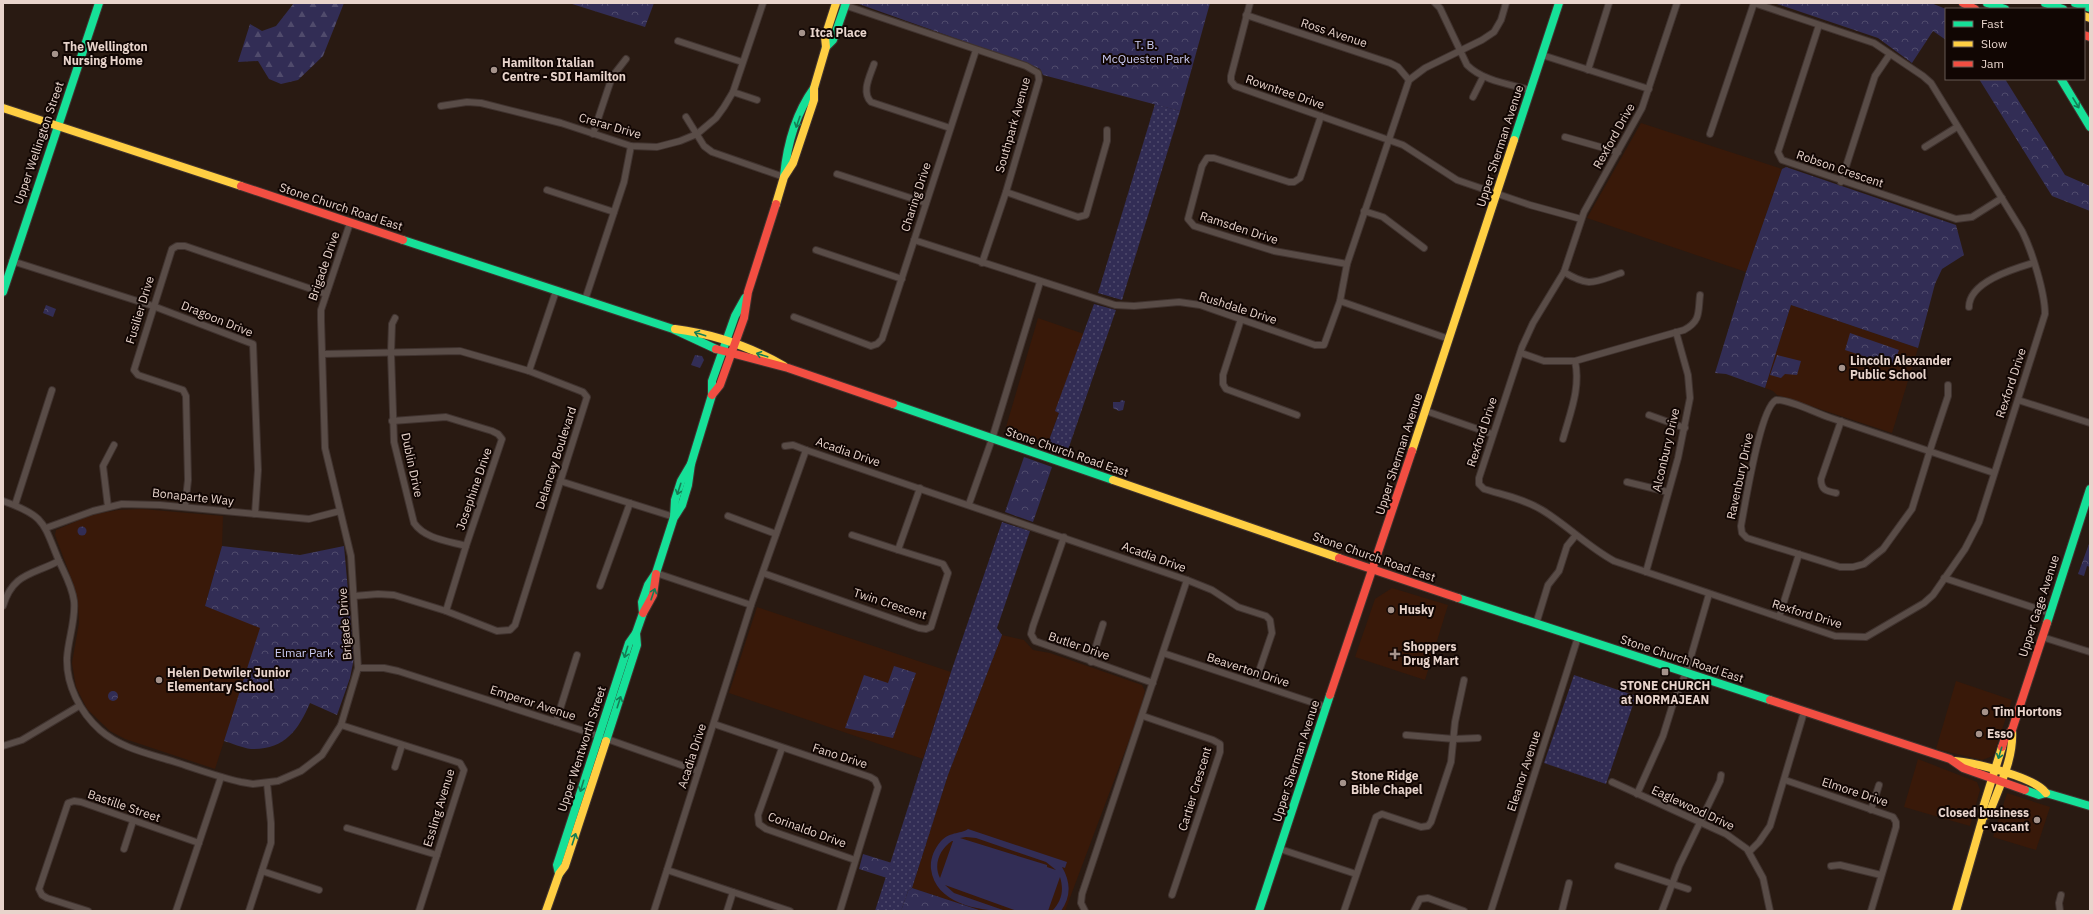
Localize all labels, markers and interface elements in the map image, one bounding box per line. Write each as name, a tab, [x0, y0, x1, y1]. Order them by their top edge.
legend	[1945, 8, 2085, 80]
street label: Ross Avenue	[1299, 15, 1370, 50]
text: Fast	[1981, 16, 2004, 31]
place label: Itca Place	[810, 25, 867, 40]
marker: Itca Place	[797, 28, 807, 38]
text: Slow	[1981, 36, 2007, 51]
park label: T. B. McQuesten Park	[1102, 37, 1191, 66]
place label: The Wellington Nursing Home	[63, 39, 148, 68]
marker: The Wellington Nursing Home	[50, 49, 60, 59]
place label: Hamilton Italian Centre - SDI Hamilton	[502, 55, 626, 84]
text: Jam	[1981, 56, 2004, 71]
marker: Hamilton Italian Centre - SDI Hamilton	[489, 65, 499, 75]
street label: Rowntree Drive	[1244, 71, 1327, 112]
street label: Southpark Avenue	[992, 75, 1033, 174]
street label: Upper Wellington Street	[10, 79, 67, 206]
street label: Upper Sherman Avenue	[1473, 83, 1526, 209]
one-way arrow	[2072, 97, 2080, 109]
street label: Rexford Drive	[1589, 100, 1638, 171]
street label: Crerar Drive	[577, 109, 643, 142]
one-way arrow	[793, 116, 801, 128]
street label: Robson Crescent	[1795, 147, 1886, 190]
street label: Charing Drive	[897, 160, 934, 233]
street label: Stone Church Road East	[277, 179, 405, 234]
street label: Ramsden Drive	[1198, 208, 1281, 247]
street label: Brigade Drive	[305, 229, 343, 302]
street label: Fusilier Drive	[122, 274, 157, 346]
street label: Rushdale Drive	[1197, 288, 1279, 327]
street label: Dragoon Drive	[179, 297, 256, 340]
one-way arrow	[694, 329, 706, 337]
street label: Rexford Drive	[1992, 346, 2029, 420]
one-way arrow	[757, 350, 769, 358]
place label: Lincoln Alexander Public School	[1850, 353, 1952, 382]
marker: Lincoln Alexander Public School	[1837, 363, 1847, 373]
street label: Upper Sherman Avenue	[1372, 391, 1425, 517]
street label: Rexford Drive	[1463, 395, 1500, 469]
street label: Delancey Boulevard	[532, 405, 579, 511]
street label: Alconbury Drive	[1649, 406, 1683, 493]
street label: Stone Church Road East	[1004, 423, 1131, 480]
street label: Dublin Drive	[398, 431, 427, 499]
street label: Ravenbury Drive	[1723, 431, 1756, 521]
street label: Acadia Drive	[814, 433, 883, 470]
street label: Josephine Drive	[452, 445, 495, 532]
one-way arrow	[675, 483, 682, 496]
street label: Bonaparte Way	[151, 485, 235, 508]
street label: Stone Church Road East	[1311, 528, 1438, 585]
street label: Acadia Drive	[1120, 538, 1189, 575]
street label: Upper Gage Avenue	[2015, 553, 2062, 659]
street label: Twin Crescent	[852, 585, 929, 622]
street label: Brigade Drive	[334, 587, 355, 661]
one-way arrow	[650, 589, 658, 601]
street label: Rexford Drive	[1770, 596, 1844, 631]
place label: Husky	[1399, 602, 1435, 617]
marker: Husky	[1386, 605, 1396, 615]
street label: Butler Drive	[1047, 628, 1112, 663]
street label: Stone Church Road East	[1618, 631, 1746, 686]
place label: Shoppers Drug Mart	[1403, 639, 1459, 668]
park label: Elmar Park	[275, 645, 334, 660]
one-way arrow	[622, 645, 629, 658]
street label: Beaverton Drive	[1205, 649, 1292, 690]
marker: Shoppers Drug Mart	[1390, 649, 1400, 659]
place label: Helen Detwiler Junior Elementary School	[167, 665, 290, 694]
marker: STONE CHURCH at NORMAJEAN	[1660, 667, 1670, 677]
marker: Helen Detwiler Junior Elementary School	[154, 675, 164, 685]
place label: STONE CHURCH at NORMAJEAN	[1620, 678, 1710, 707]
street label: Emperor Avenue	[488, 682, 578, 724]
street label: Upper Wentworth Street	[554, 684, 609, 814]
one-way arrow	[615, 697, 623, 709]
street label: Upper Sherman Avenue	[1269, 698, 1322, 824]
place label: Tim Hortons	[1993, 704, 2062, 719]
marker: Tim Hortons	[1980, 707, 1990, 717]
street label: Acadia Drive	[674, 721, 709, 790]
place label: Esso	[1987, 726, 2013, 741]
street label: Eleanor Avenue	[1503, 728, 1544, 813]
marker: Esso	[1974, 729, 1984, 739]
street label: Fano Drive	[811, 740, 870, 772]
street label: Cartier Crescent	[1175, 745, 1214, 833]
one-way arrow	[1996, 747, 2004, 759]
street label: Essling Avenue	[420, 767, 458, 849]
place label: Stone Ridge Bible Chapel	[1351, 768, 1423, 797]
street label: Elmore Drive	[1820, 774, 1891, 809]
marker: Stone Ridge Bible Chapel	[1338, 778, 1348, 788]
one-way arrow	[578, 780, 585, 793]
street label: Eaglewood Drive	[1649, 782, 1737, 833]
street label: Bastille Street	[86, 786, 163, 825]
place label: Closed business - vacant	[1938, 805, 2029, 834]
street label: Corinaldo Drive	[766, 808, 849, 851]
marker: Closed business - vacant	[2032, 815, 2042, 825]
one-way arrow	[571, 833, 578, 846]

